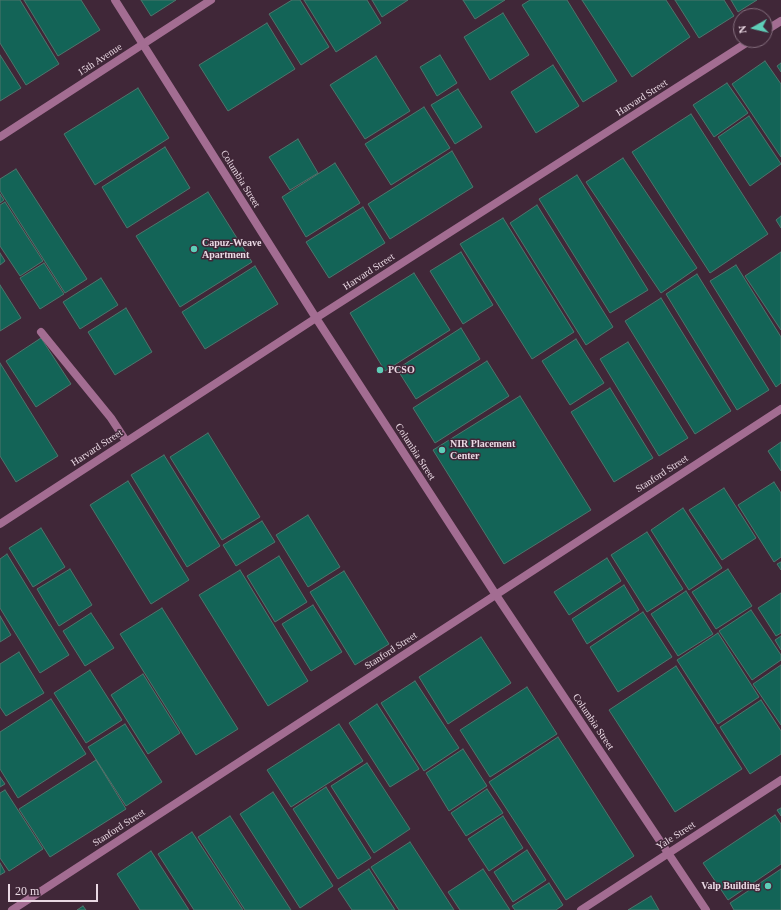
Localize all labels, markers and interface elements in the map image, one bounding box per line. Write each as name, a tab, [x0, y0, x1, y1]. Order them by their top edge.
north arrow	[733, 8, 773, 48]
text: N	[736, 25, 749, 34]
street label: 15th Avenue	[75, 41, 125, 79]
street label: Harvard Street	[614, 77, 670, 119]
street label: Columbia Street	[218, 148, 262, 210]
place label: Capuz-Weave Apartment	[202, 237, 261, 260]
marker: Capuz-Weave Apartment	[189, 244, 199, 254]
street label: Harvard Street	[341, 251, 397, 293]
place label: PCSO	[388, 364, 415, 376]
marker: PCSO	[375, 365, 385, 375]
street label: Columbia Street	[392, 421, 438, 483]
street label: Harvard Street	[69, 427, 125, 469]
place label: NIR Placement Center	[450, 438, 515, 462]
marker: NIR Placement Center	[437, 445, 447, 455]
street label: Stanford Street	[633, 453, 691, 495]
street label: Stanford Street	[362, 630, 420, 672]
street label: Columbia Street	[570, 692, 616, 752]
street label: Stanford Street	[90, 807, 148, 849]
street label: Yale Street	[654, 819, 698, 853]
scale bar	[10, 876, 100, 902]
place label: Valp Building	[701, 880, 760, 892]
marker: Valp Building	[763, 881, 773, 891]
text: 20 m	[15, 884, 39, 898]

